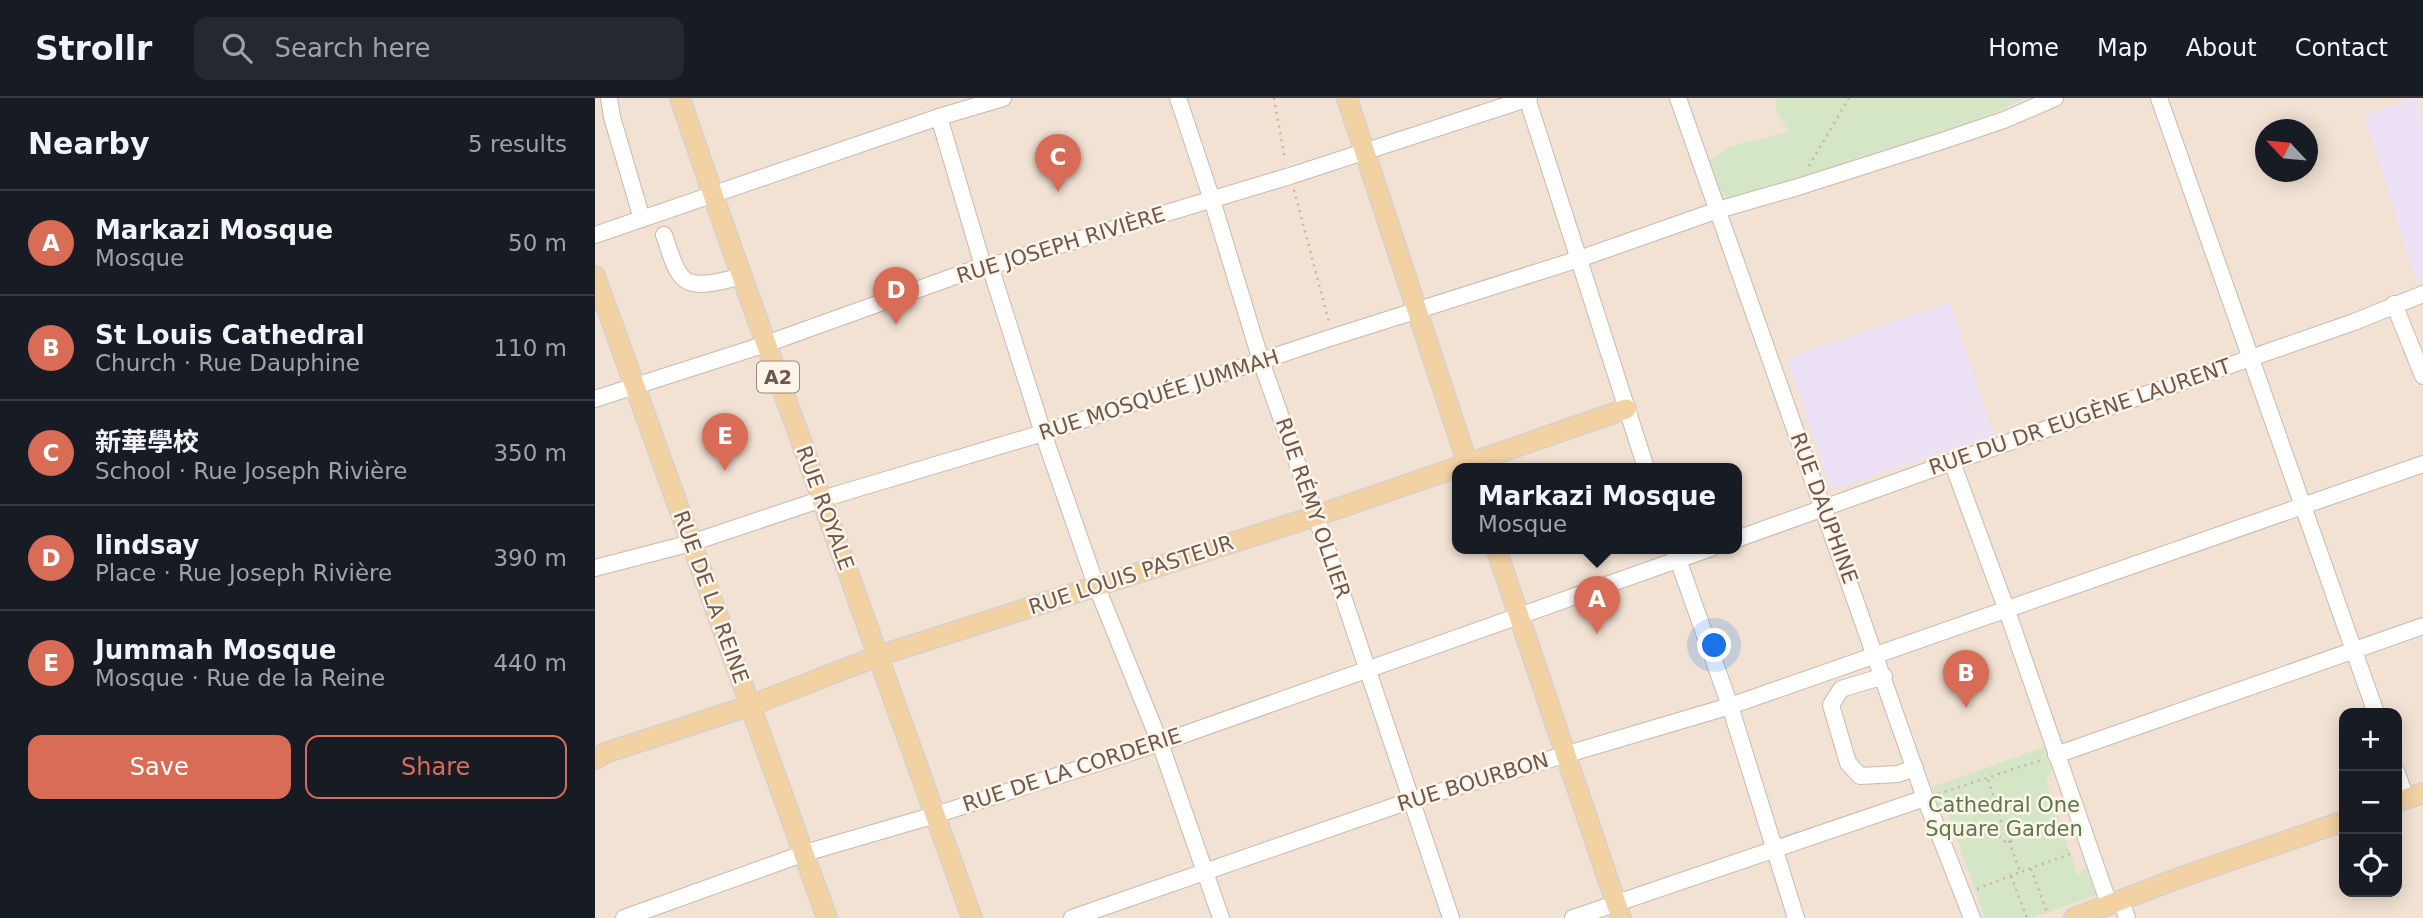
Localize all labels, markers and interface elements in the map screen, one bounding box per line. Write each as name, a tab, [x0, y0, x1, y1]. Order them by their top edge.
search box	[194, 17, 684, 80]
text: Strollr	[35, 29, 152, 68]
icon: search	[218, 29, 256, 67]
text: Search here	[274, 33, 431, 63]
text: Home	[1988, 34, 2059, 62]
text: Map	[2097, 34, 2148, 62]
text: About	[2186, 34, 2257, 62]
text: Contact	[2295, 34, 2388, 62]
north arrow	[2255, 119, 2318, 182]
text: Nearby	[28, 126, 150, 161]
text: 5 results	[468, 131, 567, 157]
pin: C	[1035, 134, 1081, 192]
street label: RUE JOSEPH RIVIÈRE	[954, 201, 1168, 288]
text: Markazi Mosque	[95, 215, 333, 245]
text: A	[42, 230, 60, 256]
text: 50 m	[508, 230, 567, 256]
text: Mosque	[95, 245, 184, 271]
pin: D	[873, 267, 919, 325]
text: St Louis Cathedral	[95, 320, 365, 350]
text: B	[42, 335, 60, 361]
text: 110 m	[493, 335, 567, 361]
street label: RUE MOSQUÉE JUMMAH	[1036, 344, 1282, 445]
text: Church · Rue Dauphine	[95, 350, 360, 376]
street label: RUE DU DR EUGÈNE LAURENT	[1926, 353, 2234, 480]
road number: A2	[757, 362, 799, 392]
pin: E	[702, 413, 748, 471]
street label: RUE RÉMY OLLIER	[1271, 414, 1356, 601]
text: 新華學校	[95, 427, 199, 457]
street label: RUE DAUPHINE	[1786, 429, 1862, 587]
text: C	[43, 440, 59, 466]
text: 350 m	[493, 440, 567, 466]
street label: RUE ROYALE	[791, 443, 859, 573]
text: School · Rue Joseph Rivière	[95, 458, 407, 484]
popup	[1452, 463, 1742, 554]
text: Markazi Mosque	[1478, 481, 1716, 511]
street label: RUE DE LA REINE	[669, 507, 753, 687]
text: Mosque	[1478, 511, 1567, 537]
text: lindsay	[95, 530, 199, 560]
street label: RUE LOUIS PASTEUR	[1026, 531, 1236, 619]
text: D	[41, 545, 61, 571]
text: 390 m	[493, 545, 567, 571]
text: Place · Rue Joseph Rivière	[95, 560, 392, 586]
pin: A	[1574, 576, 1620, 634]
your location	[1697, 628, 1731, 662]
text: Jummah Mosque	[95, 635, 336, 665]
text: E	[43, 650, 59, 676]
text: 440 m	[493, 650, 567, 676]
pin: B	[1943, 650, 1989, 708]
text: Mosque · Rue de la Reine	[95, 665, 385, 691]
map controls	[2339, 708, 2402, 897]
button: +	[2339, 708, 2402, 771]
street label: RUE DE LA CORDERIE	[960, 723, 1184, 817]
button: Save	[28, 735, 291, 799]
button: Share	[305, 735, 567, 799]
street label: RUE BOURBON	[1395, 748, 1551, 816]
button: −	[2339, 771, 2402, 834]
park label: Cathedral One Square Garden	[1925, 793, 2083, 841]
button: locate	[2339, 834, 2402, 897]

